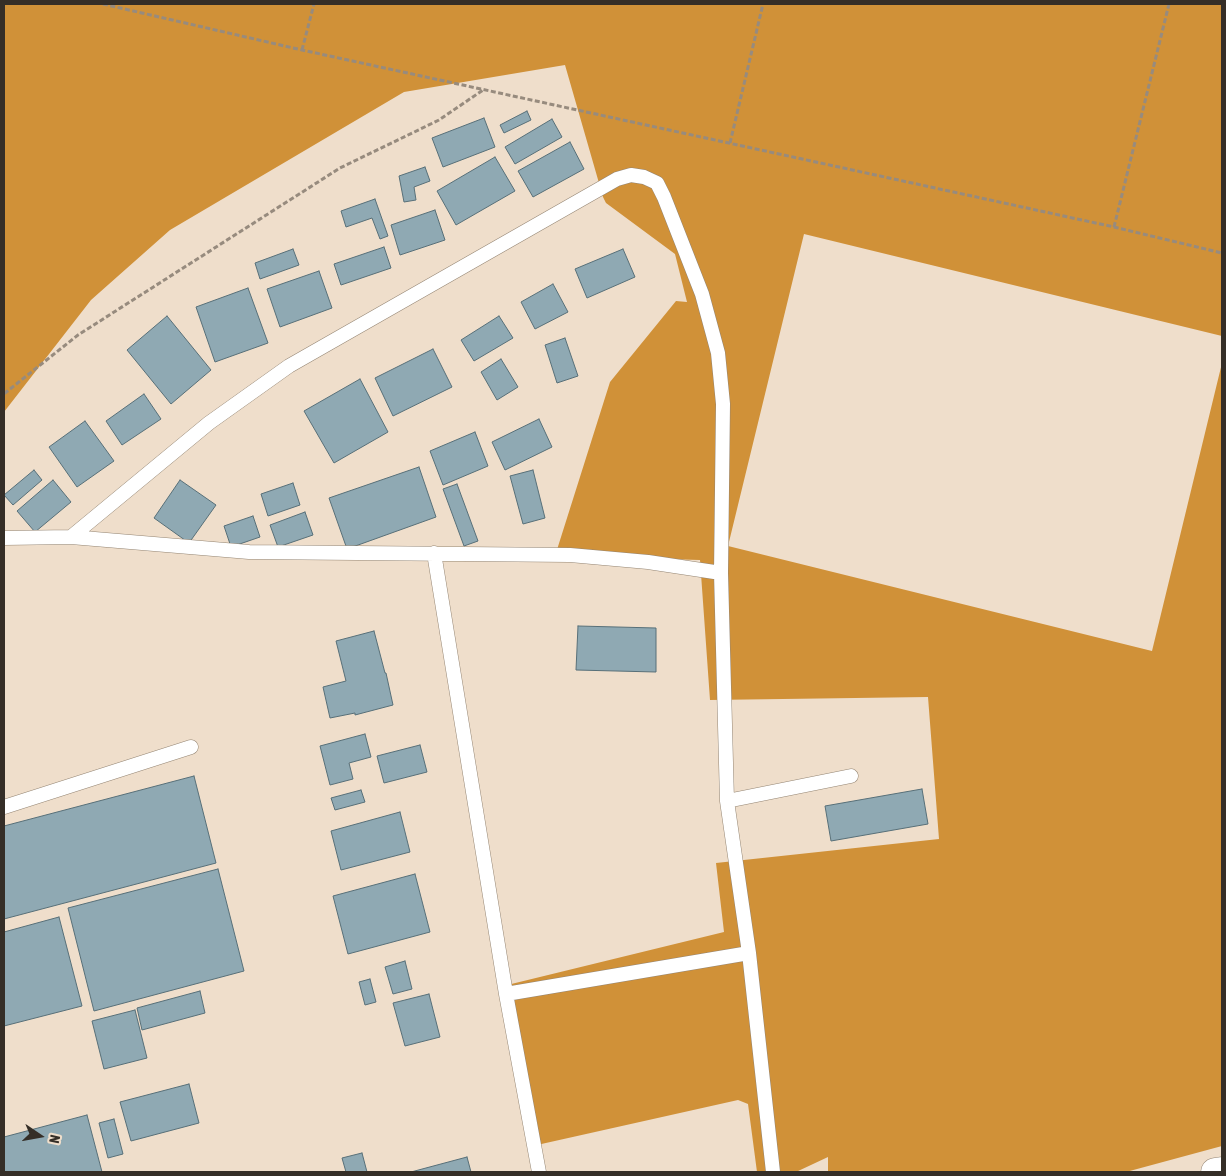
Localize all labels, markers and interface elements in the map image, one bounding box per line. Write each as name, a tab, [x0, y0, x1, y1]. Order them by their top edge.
north arrow	[15, 1111, 65, 1161]
text: N	[46, 1133, 63, 1145]

